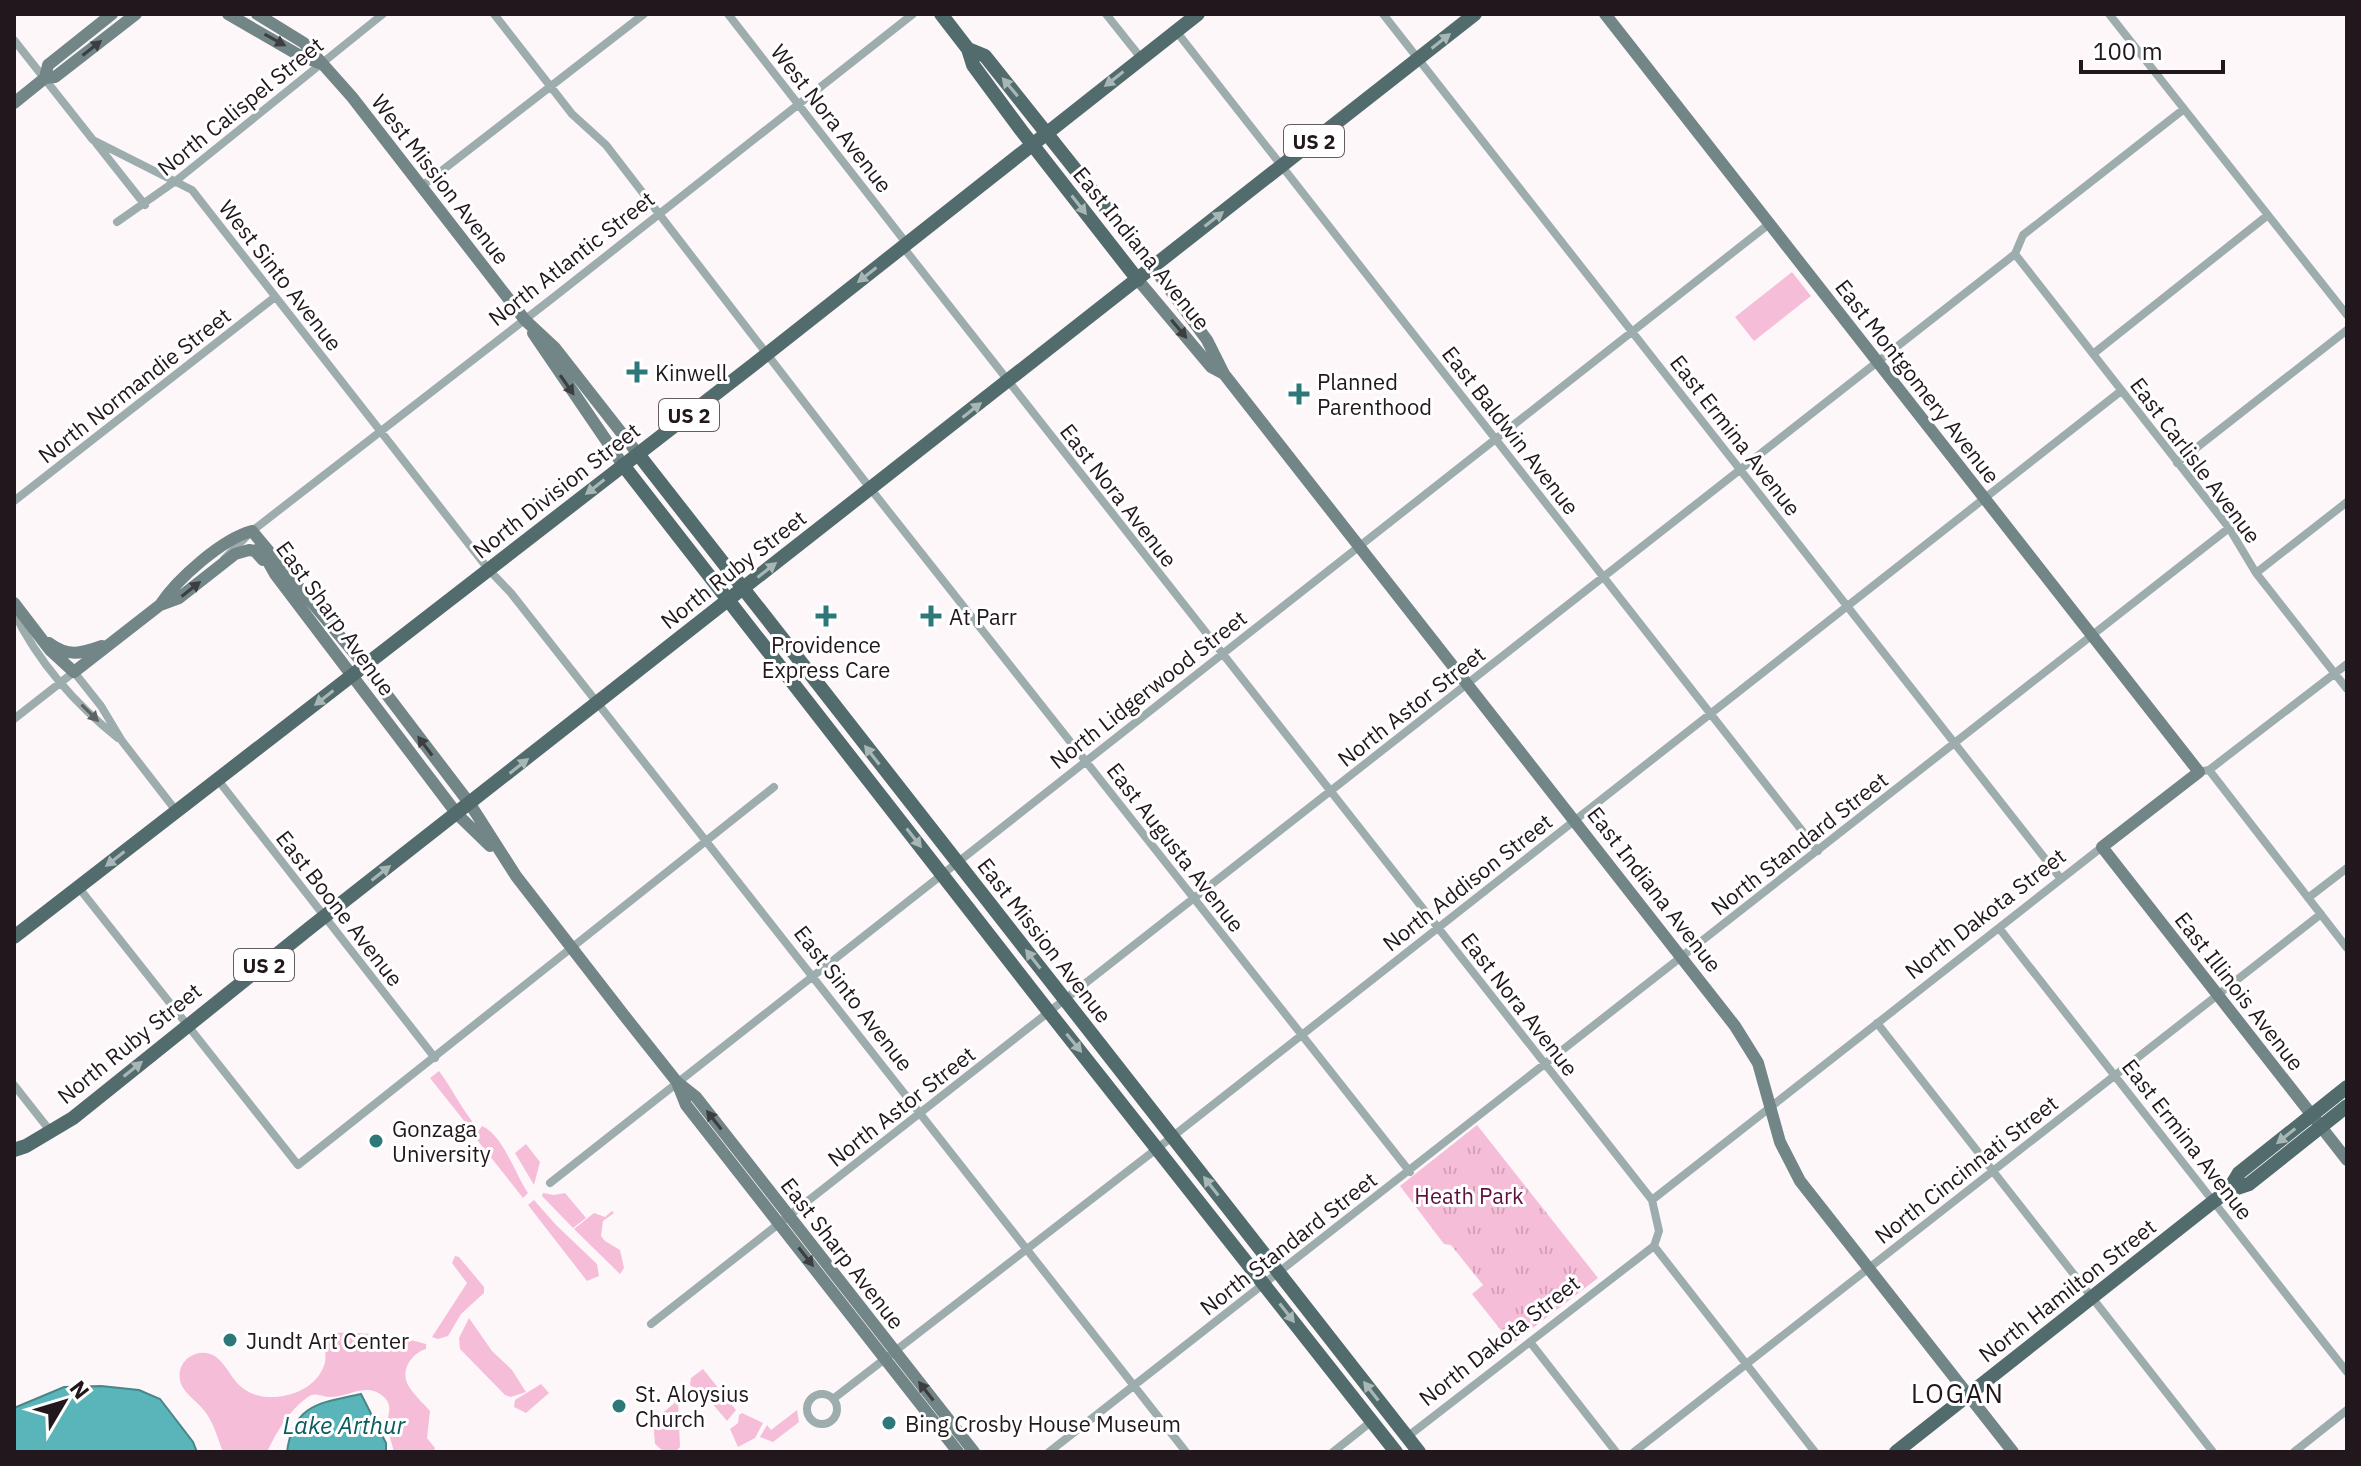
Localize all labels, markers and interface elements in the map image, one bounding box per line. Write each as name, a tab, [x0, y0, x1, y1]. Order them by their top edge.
scale bar	[2081, 24, 2223, 74]
street label: North Calispel Street	[151, 30, 329, 182]
one-way arrow	[263, 33, 286, 47]
one-way arrow	[1430, 33, 1451, 49]
text: 100 m	[2093, 35, 2163, 67]
street label: West Nora Avenue	[765, 38, 899, 198]
one-way arrow	[81, 41, 102, 57]
one-way arrow	[1104, 71, 1124, 87]
one-way arrow	[1002, 77, 1019, 97]
street label: West Mission Avenue	[365, 88, 517, 270]
road number: US 2	[1284, 125, 1344, 157]
street label: East Indiana Avenue	[1067, 160, 1217, 336]
street label: North Atlantic Street	[482, 184, 660, 332]
street label: West Sinto Avenue	[213, 193, 349, 357]
one-way arrow	[1071, 195, 1087, 215]
one-way arrow	[1204, 211, 1224, 228]
one-way arrow	[856, 267, 877, 284]
street label: East Montgomery Avenue	[1829, 273, 2007, 489]
street label: North Normandie Street	[32, 301, 236, 469]
one-way arrow	[1170, 319, 1187, 339]
street label: East Baldwin Avenue	[1436, 340, 1586, 520]
street label: East Ermina Avenue	[1664, 349, 1808, 521]
place label: Kinwell	[655, 358, 728, 387]
marker: Kinwell	[626, 361, 648, 383]
place label: Planned Parenthood	[1317, 367, 1432, 421]
street label: East Carlisle Avenue	[2124, 371, 2268, 549]
one-way arrow	[559, 375, 574, 396]
marker: Planned Parenthood	[1288, 383, 1310, 405]
road number: US 2	[659, 399, 719, 431]
one-way arrow	[962, 402, 982, 419]
street label: North Division Street	[466, 416, 646, 564]
street label: East Nora Avenue	[1054, 417, 1184, 573]
one-way arrow	[585, 478, 605, 495]
street label: North Ruby Street	[654, 503, 812, 635]
street label: East Sharp Avenue	[270, 535, 402, 701]
one-way arrow	[757, 562, 777, 579]
one-way arrow	[181, 581, 201, 597]
place label: At Parr	[949, 602, 1017, 631]
street label: North Lidgerwood Street	[1044, 603, 1252, 775]
marker: Providence Express Care	[815, 605, 837, 627]
marker: At Parr	[920, 605, 942, 627]
place label: Providence Express Care	[762, 630, 890, 684]
street label: North Astor Street	[1331, 639, 1491, 773]
one-way arrow	[314, 690, 334, 706]
one-way arrow	[80, 704, 99, 722]
one-way arrow	[418, 736, 434, 756]
one-way arrow	[864, 745, 881, 765]
street label: East Augusta Avenue	[1101, 756, 1251, 938]
one-way arrow	[509, 758, 529, 775]
street label: North Standard Street	[1705, 765, 1893, 921]
street label: East Indiana Avenue	[1581, 800, 1729, 978]
street label: North Addison Street	[1376, 807, 1558, 957]
street label: East Boone Avenue	[270, 824, 410, 992]
one-way arrow	[905, 828, 922, 848]
street label: North Dakota Street	[1899, 841, 2071, 985]
one-way arrow	[105, 851, 126, 867]
street label: East Mission Avenue	[971, 852, 1119, 1028]
one-way arrow	[371, 865, 391, 882]
street label: East Illinois Avenue	[2169, 906, 2311, 1076]
street label: East Sinto Avenue	[788, 919, 920, 1077]
street label: East Nora Avenue	[1455, 926, 1585, 1082]
road number: US 2	[234, 949, 294, 981]
one-way arrow	[1025, 949, 1042, 969]
street label: North Ruby Street	[51, 976, 207, 1110]
one-way arrow	[1065, 1033, 1081, 1053]
street label: North Astor Street	[821, 1039, 981, 1173]
street label: East Ermina Avenue	[2116, 1053, 2260, 1225]
one-way arrow	[123, 1061, 143, 1078]
street label: North Cincinnati Street	[1868, 1088, 2064, 1250]
one-way arrow	[706, 1110, 722, 1130]
place label: Gonzaga University	[392, 1114, 491, 1168]
one-way arrow	[2276, 1127, 2296, 1143]
marker: Gonzaga University	[367, 1132, 385, 1150]
street label: North Standard Street	[1194, 1165, 1382, 1321]
street label: East Sharp Avenue	[775, 1171, 911, 1335]
one-way arrow	[1203, 1176, 1220, 1196]
park label: Heath Park	[1414, 1181, 1524, 1210]
street label: North Hamilton Street	[1972, 1212, 2162, 1368]
one-way arrow	[797, 1247, 814, 1267]
street label: North Dakota Street	[1413, 1268, 1585, 1412]
one-way arrow	[1278, 1303, 1294, 1323]
place label: Jundt Art Center	[246, 1326, 409, 1355]
marker: Jundt Art Center	[221, 1331, 239, 1349]
north arrow	[24, 1362, 104, 1442]
text: N	[64, 1374, 96, 1405]
district label: LOGAN	[1911, 1376, 2005, 1410]
place label: St. Aloysius Church	[635, 1379, 749, 1433]
one-way arrow	[918, 1381, 934, 1401]
one-way arrow	[1363, 1381, 1380, 1401]
marker: St. Aloysius Church	[610, 1397, 628, 1415]
water label: Lake Arthur	[283, 1409, 406, 1441]
place label: Bing Crosby House Museum	[905, 1409, 1181, 1438]
marker: Bing Crosby House Museum	[880, 1414, 898, 1432]

